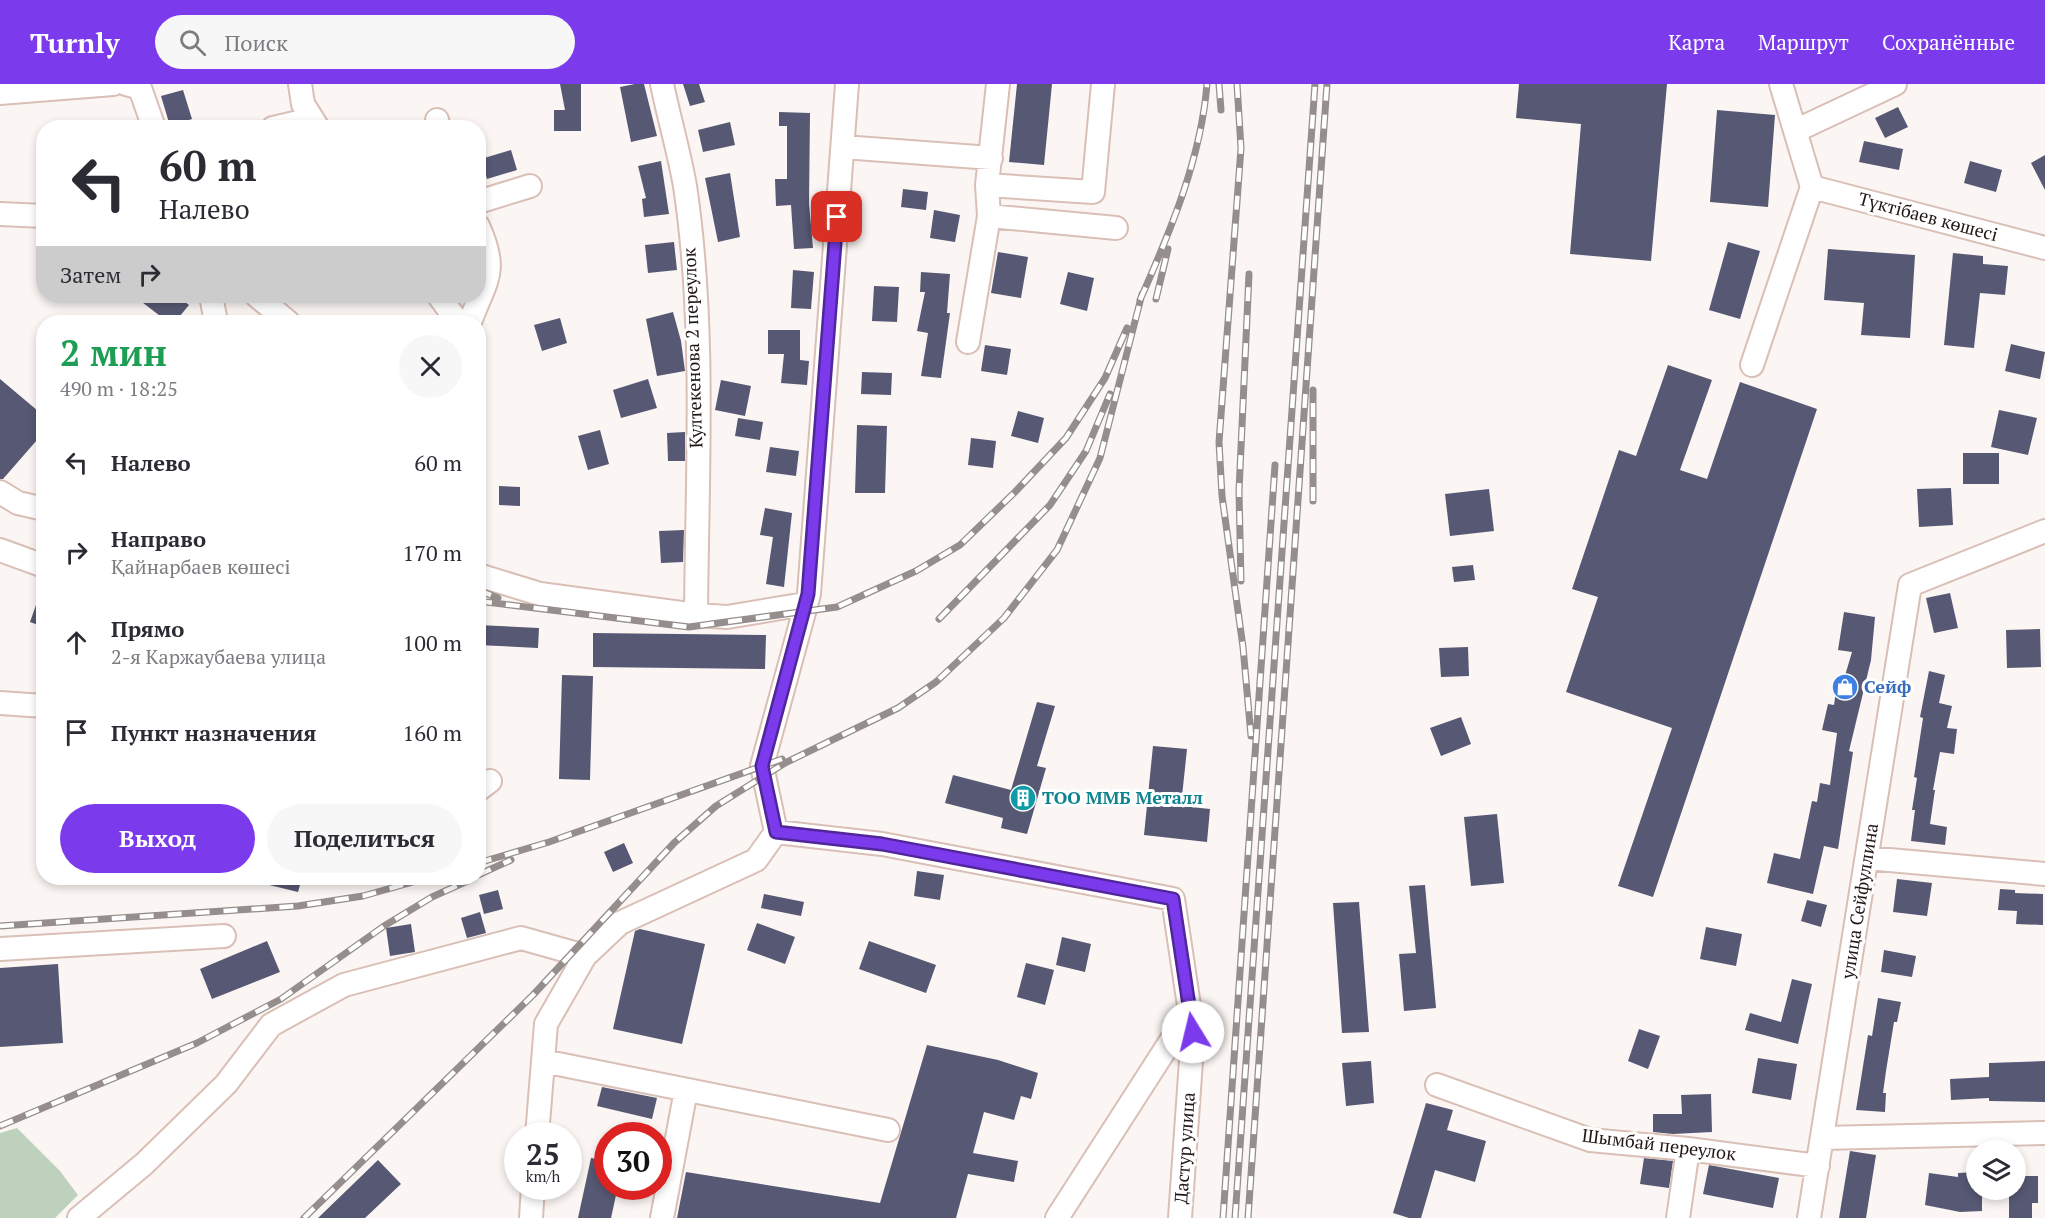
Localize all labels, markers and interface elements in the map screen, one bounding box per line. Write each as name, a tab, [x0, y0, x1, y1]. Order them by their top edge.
search box	[155, 15, 575, 69]
text: Turnly	[30, 24, 119, 61]
icon: search	[176, 26, 209, 59]
text: Поиск	[224, 28, 288, 57]
text: Карта	[1668, 28, 1725, 56]
text: Маршрут	[1758, 28, 1849, 56]
text: Сохранённые	[1882, 28, 2015, 56]
text: 60 m	[159, 137, 257, 193]
icon: left	[60, 144, 138, 222]
street label: Түктібаев көшесі	[1856, 186, 2001, 246]
text: Налево	[159, 191, 250, 227]
pin	[811, 191, 862, 242]
icon: arrive	[820, 200, 853, 233]
street label: Култекенова 2 переулок	[676, 247, 707, 449]
icon: right	[133, 258, 166, 291]
text: Затем	[60, 260, 121, 289]
text: 2 мин	[60, 329, 167, 376]
button: close	[399, 335, 462, 398]
text: 490 m · 18:25	[60, 375, 178, 402]
icon: left	[60, 446, 93, 479]
text: Налево	[111, 448, 191, 477]
text: 60 m	[414, 448, 462, 477]
text: Направо	[111, 524, 206, 553]
icon: right	[60, 536, 93, 569]
text: 170 m	[402, 538, 462, 567]
text: Қайнарбаев көшесі	[111, 553, 291, 580]
text: Прямо	[111, 614, 184, 643]
icon: ahead	[60, 626, 93, 659]
text: 100 m	[402, 628, 462, 657]
text: 2-я Каржаубаева улица	[111, 643, 326, 670]
shop icon: Сейф	[1830, 672, 1860, 702]
place label: Сейф	[1864, 674, 1911, 698]
icon: arrive	[60, 716, 93, 749]
text: Пункт назначения	[111, 718, 316, 747]
text: 160 m	[402, 718, 462, 747]
building icon: ТОО ММБ Металл	[1008, 783, 1038, 813]
place label: ТОО ММБ Металл	[1042, 785, 1203, 809]
button: Выход	[60, 804, 255, 873]
button: Поделиться	[267, 804, 462, 873]
street label: улица Сейфуллина	[1835, 821, 1883, 981]
position arrow	[1161, 1000, 1225, 1064]
street label: Дастур улица	[1168, 1091, 1200, 1204]
speed limit sign: 30	[594, 1122, 672, 1200]
street label: Шымбай переулок	[1581, 1123, 1738, 1165]
text: 25	[526, 1134, 560, 1174]
map controls	[1966, 1140, 2026, 1200]
button: layers	[1966, 1140, 2026, 1200]
text: km/h	[526, 1166, 560, 1186]

